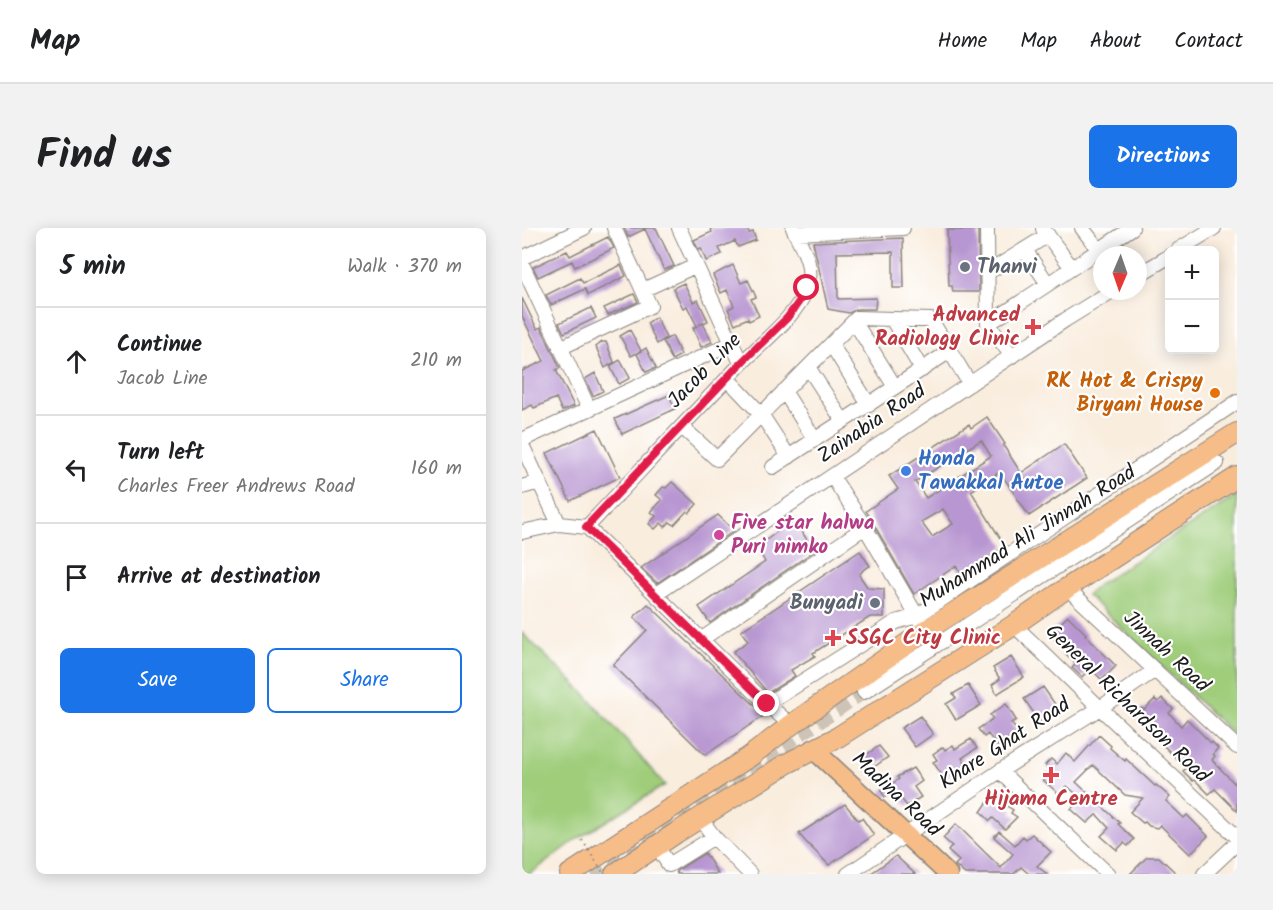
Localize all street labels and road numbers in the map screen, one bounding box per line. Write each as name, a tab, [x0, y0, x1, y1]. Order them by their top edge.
street label: Jacob Line	[660, 325, 750, 417]
street label: Zainabia Road	[811, 375, 934, 473]
street label: Muhammad Ali Jinnah Road	[913, 456, 1143, 617]
street label: Jinnah Road	[1115, 603, 1217, 702]
street label: General Richardson Road	[1037, 616, 1217, 792]
street label: Khare Ghat Road	[933, 689, 1078, 799]
street label: Madina Road	[843, 744, 949, 846]

